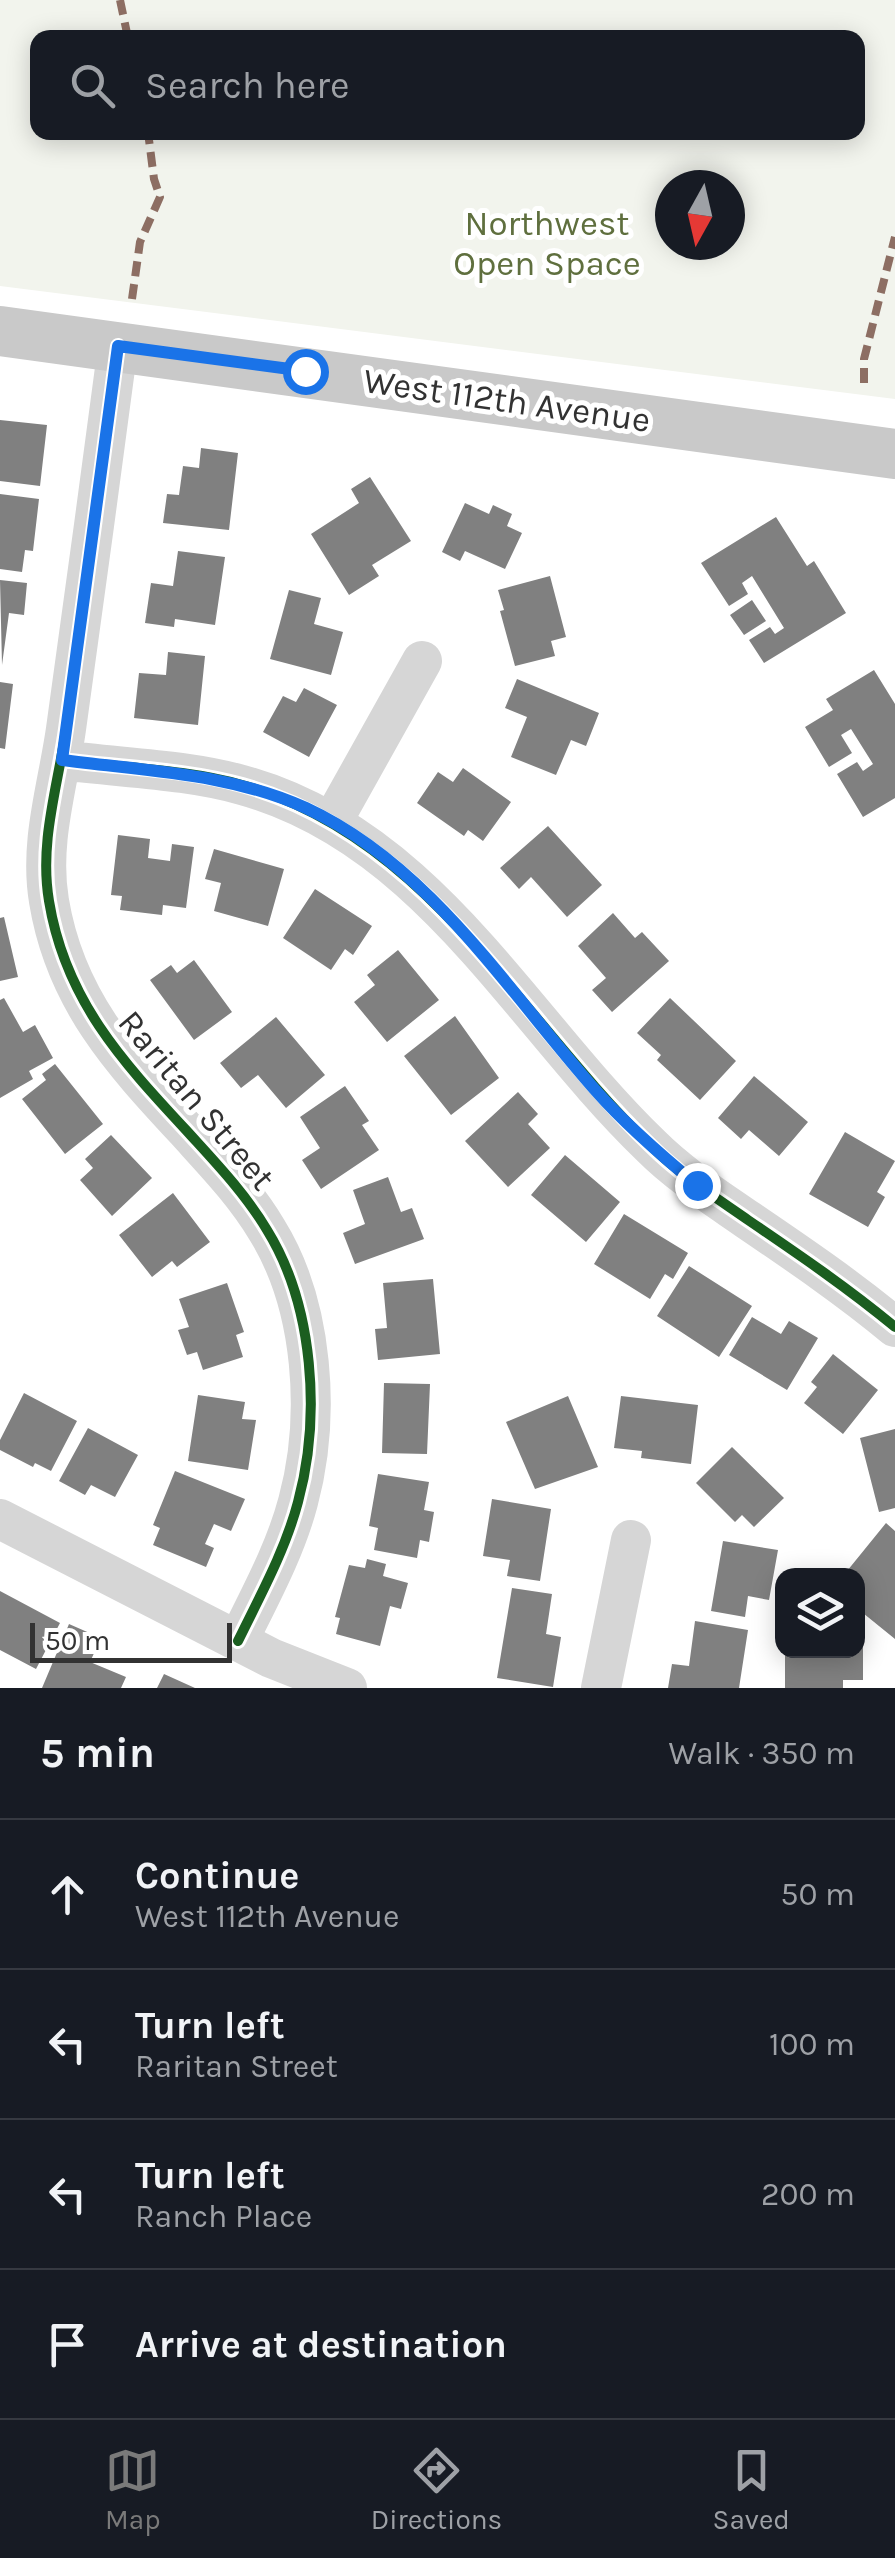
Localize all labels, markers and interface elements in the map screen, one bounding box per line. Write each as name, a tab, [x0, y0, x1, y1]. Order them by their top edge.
search box	[30, 30, 865, 140]
icon: search	[65, 58, 120, 113]
text: Search here	[145, 63, 349, 108]
north arrow	[655, 170, 745, 260]
park label: Northwest Open Space	[453, 203, 641, 284]
route start	[283, 349, 329, 395]
street label: West 112th Avenue	[361, 360, 653, 441]
street label: Raritan Street	[110, 1002, 284, 1198]
route end	[675, 1163, 721, 1209]
map controls	[775, 1568, 865, 1658]
button: layers	[775, 1568, 865, 1658]
scale bar	[30, 1618, 232, 1662]
text: 50 m	[45, 1624, 110, 1657]
text: 5 min	[40, 1728, 155, 1778]
text: Walk · 350 m	[668, 1735, 855, 1772]
text: Continue	[135, 1853, 299, 1898]
icon: ahead	[40, 1867, 95, 1922]
text: 50 m	[780, 1876, 855, 1913]
text: West 112th Avenue	[135, 1898, 399, 1935]
text: Turn left	[135, 2003, 285, 2048]
icon: left	[40, 2017, 95, 2072]
text: 100 m	[769, 2026, 855, 2063]
text: Raritan Street	[135, 2048, 338, 2085]
text: Turn left	[135, 2153, 285, 2198]
icon: left	[40, 2167, 95, 2222]
text: 200 m	[761, 2176, 855, 2213]
text: Ranch Place	[135, 2198, 312, 2235]
icon: arrive	[40, 2317, 95, 2372]
text: Arrive at destination	[135, 2322, 507, 2367]
tab: Map	[105, 2443, 161, 2536]
tab: Directions	[371, 2443, 502, 2536]
tab: Saved	[712, 2443, 790, 2536]

